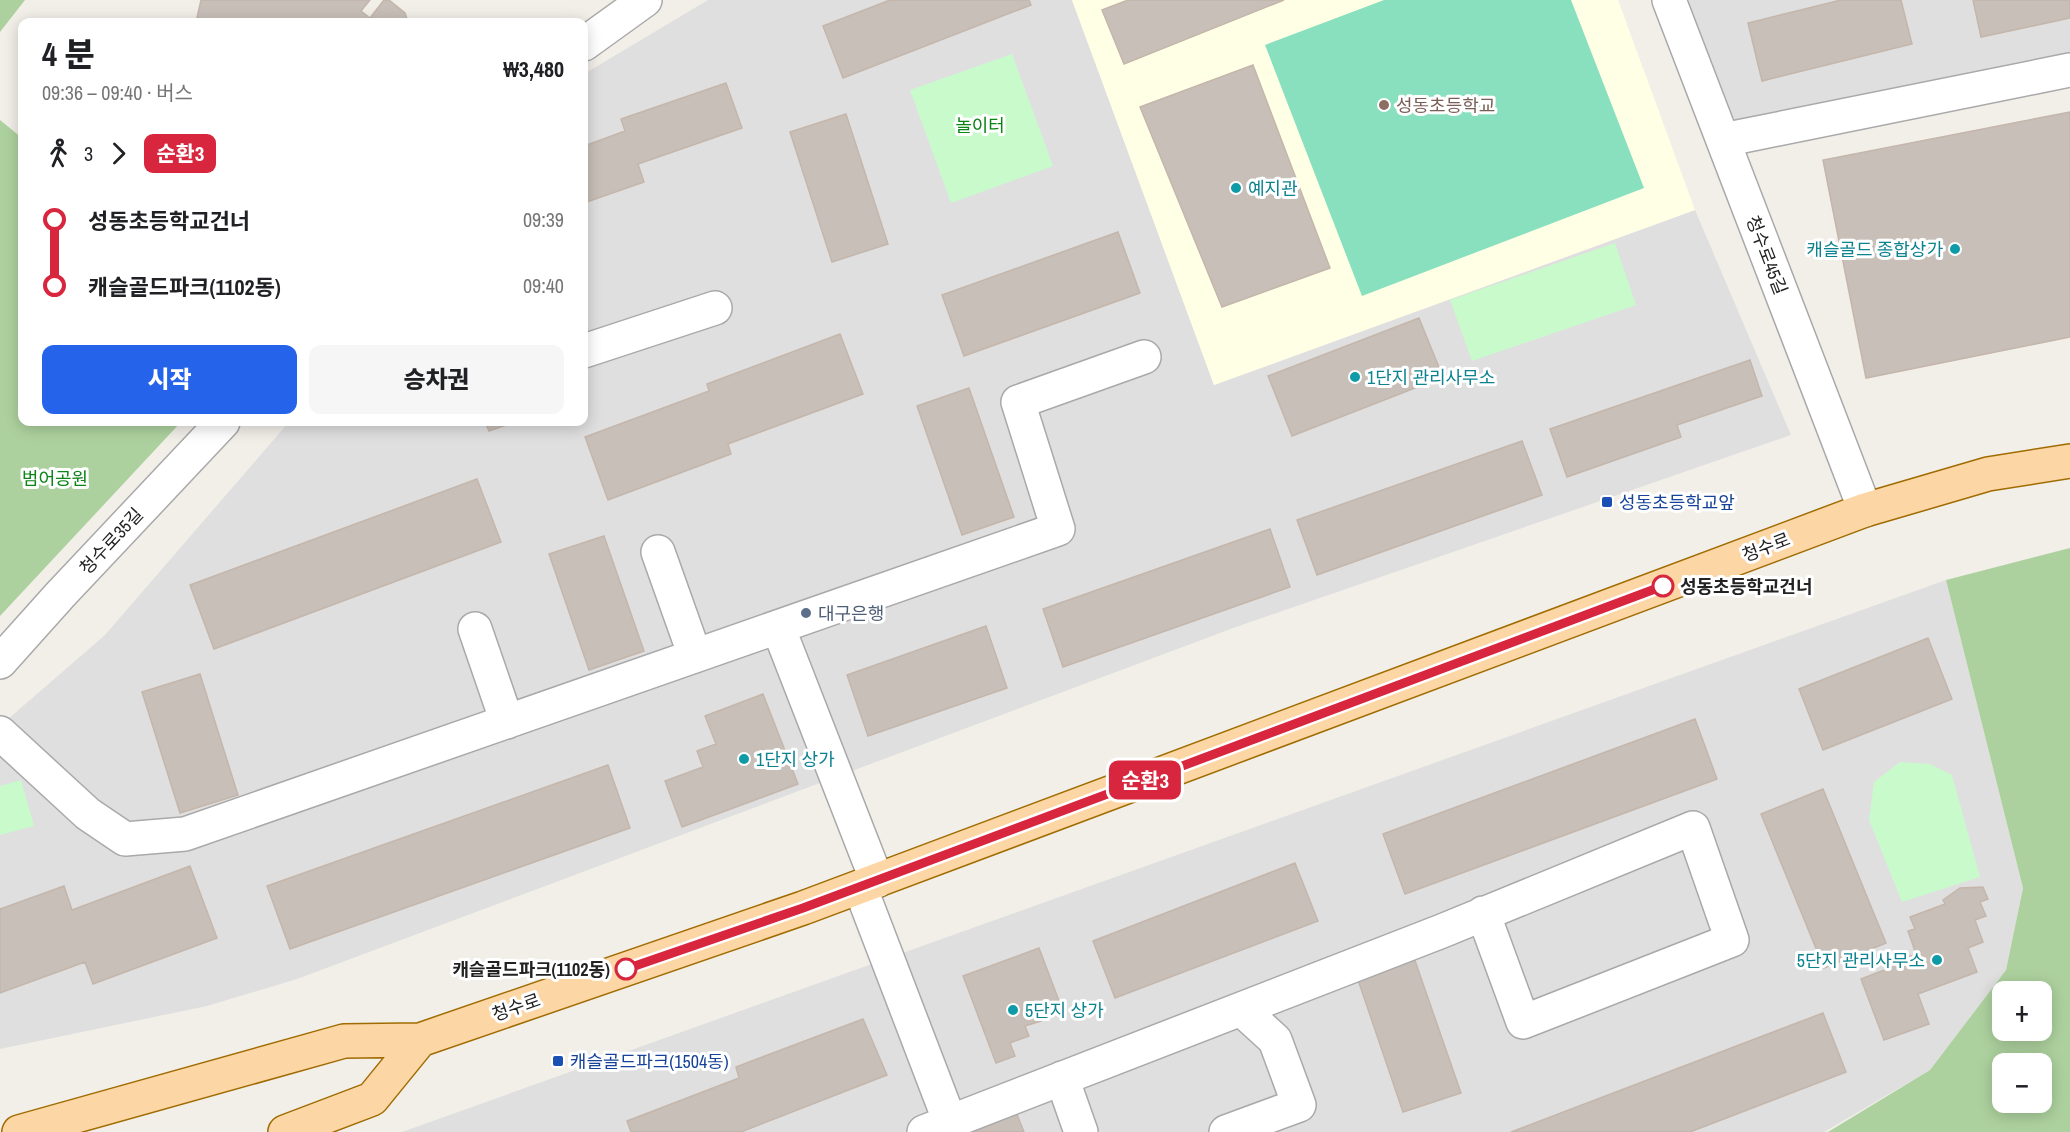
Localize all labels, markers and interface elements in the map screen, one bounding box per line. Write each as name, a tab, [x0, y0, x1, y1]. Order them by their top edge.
text: 4 분	[42, 32, 95, 76]
text: ₩3,480	[503, 54, 564, 84]
text: 09:36 – 09:40 · 버스	[42, 79, 193, 106]
place label: 성동초등학교	[1396, 93, 1495, 118]
marker: 성동초등학교	[1377, 98, 1391, 112]
park label: 놀이터	[955, 113, 1005, 138]
icon: walk	[42, 137, 75, 170]
icon: forward	[102, 137, 135, 170]
text: 순환3	[156, 139, 204, 168]
text: 3	[84, 140, 93, 167]
place label: 예지관	[1248, 176, 1298, 201]
marker: 예지관	[1229, 181, 1243, 195]
text: 성동초등학교건너	[88, 206, 250, 236]
text: 09:39	[523, 206, 564, 233]
street label: 청수로45길	[1741, 212, 1793, 298]
place label: 캐슬골드 종합상가	[1806, 237, 1943, 262]
marker: 캐슬골드 종합상가	[1948, 242, 1962, 256]
text: 캐슬골드파크(1102동)	[88, 272, 281, 302]
text: 09:40	[523, 272, 564, 299]
button: 시작	[42, 345, 297, 414]
button: 승차권	[309, 345, 564, 414]
place label: 1단지 관리사무소	[1367, 365, 1495, 390]
marker: 1단지 관리사무소	[1348, 370, 1362, 384]
park label: 범어공원	[22, 466, 88, 491]
place label: 성동초등학교앞	[1619, 490, 1735, 515]
marker: 성동초등학교앞	[1600, 495, 1614, 509]
street label: 청수로35길	[74, 502, 148, 580]
street label: 청수로	[1738, 526, 1794, 568]
place label: 성동초등학교건너	[1680, 574, 1812, 599]
marker: 성동초등학교건너	[1652, 575, 1674, 597]
place label: 대구은행	[818, 601, 884, 626]
marker: 대구은행	[799, 606, 813, 620]
place label: 1단지 상가	[756, 747, 835, 772]
marker: 1단지 상가	[737, 752, 751, 766]
line badge: 순환3	[1110, 760, 1180, 800]
text: 순환3	[1121, 766, 1169, 795]
place label: 5단지 관리사무소	[1797, 948, 1925, 973]
marker: 5단지 관리사무소	[1930, 953, 1944, 967]
place label: 캐슬골드파크(1102동)	[452, 957, 610, 982]
marker: 캐슬골드파크(1102동)	[615, 958, 637, 980]
map controls	[1992, 981, 2052, 1113]
button: +	[1992, 981, 2052, 1041]
street label: 청수로	[488, 987, 544, 1027]
place label: 5단지 상가	[1025, 998, 1104, 1023]
marker: 5단지 상가	[1006, 1003, 1020, 1017]
place label: 캐슬골드파크(1504동)	[570, 1049, 729, 1074]
button: −	[1992, 1053, 2052, 1113]
marker: 캐슬골드파크(1504동)	[551, 1054, 565, 1068]

